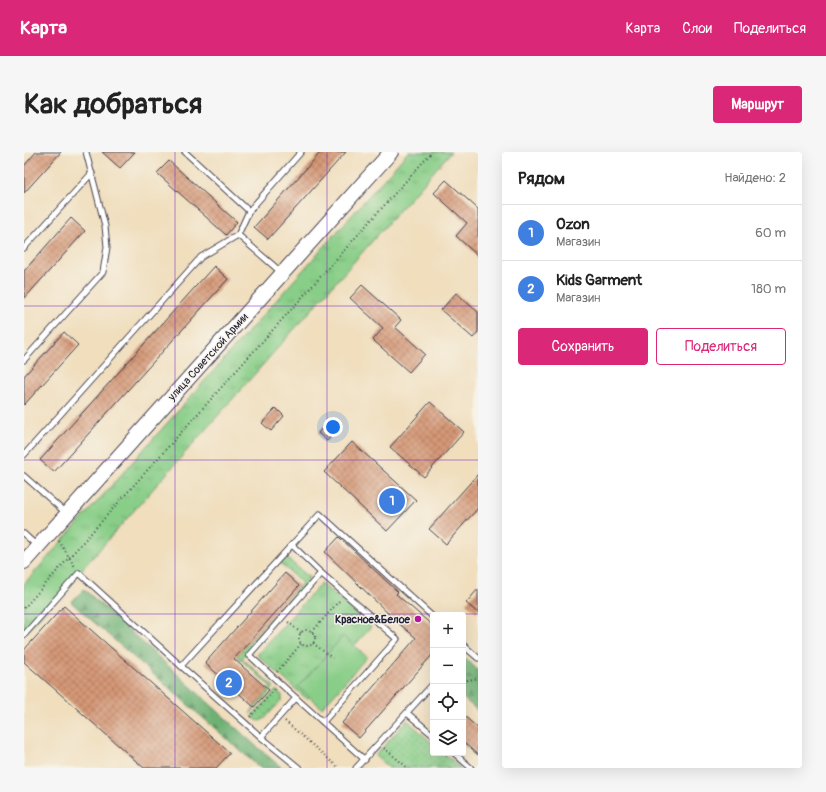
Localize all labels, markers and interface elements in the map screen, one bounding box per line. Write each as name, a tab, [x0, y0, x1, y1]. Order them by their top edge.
text: Карта	[20, 16, 67, 40]
text: Карта	[626, 20, 660, 37]
text: Слои	[682, 20, 712, 37]
text: Поделиться	[734, 20, 806, 37]
button: Маршрут	[713, 86, 802, 123]
text: Как добраться	[24, 87, 202, 122]
text: Рядом	[518, 168, 565, 189]
text: Найдено: 2	[724, 170, 786, 186]
text: Ozon	[556, 215, 590, 234]
text: 1	[528, 225, 534, 241]
text: 60 m	[755, 225, 786, 241]
text: Магазин	[556, 234, 600, 250]
text: Kids Garment	[556, 271, 642, 290]
text: 2	[527, 281, 535, 297]
text: 180 m	[751, 281, 786, 297]
text: Магазин	[556, 290, 600, 306]
street label: улица Советской Армии	[165, 311, 251, 404]
button: Сохранить	[518, 328, 648, 365]
button: Поделиться	[656, 328, 786, 365]
your location	[323, 417, 343, 437]
pin: 1	[379, 486, 405, 516]
map controls	[430, 612, 466, 756]
button: +	[430, 612, 466, 648]
place label: Красное&Белое	[335, 613, 411, 626]
marker: Красное&Белое	[413, 614, 423, 624]
button: −	[430, 648, 466, 684]
pin: 2	[216, 668, 242, 698]
button: locate	[430, 684, 466, 720]
button: layers	[430, 720, 466, 756]

